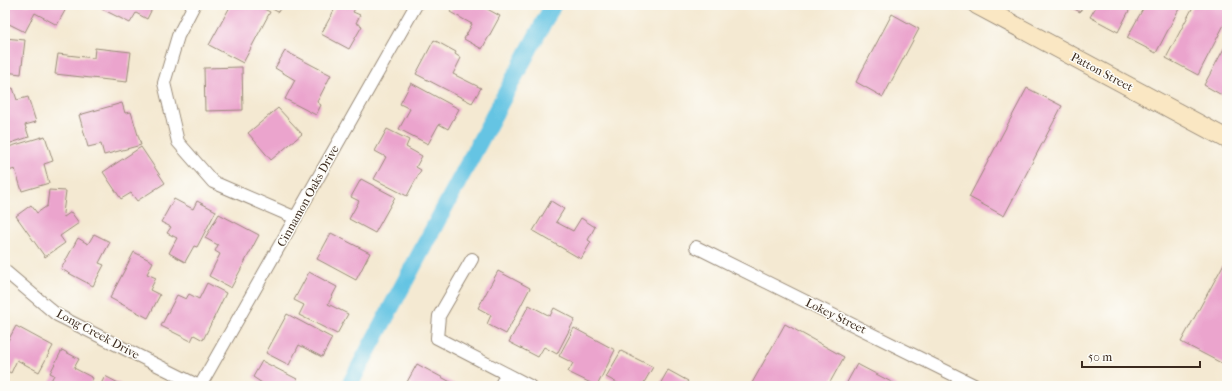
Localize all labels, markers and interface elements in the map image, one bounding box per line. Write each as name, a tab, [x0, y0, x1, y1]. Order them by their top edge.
street label: Patton Street	[1068, 50, 1136, 95]
street label: Cinnamon Oaks Drive	[274, 143, 342, 249]
street label: Lokey Street	[803, 295, 869, 337]
street label: Long Creek Drive	[54, 306, 142, 362]
scale bar	[1082, 343, 1200, 369]
text: 50 m	[1088, 350, 1112, 364]

